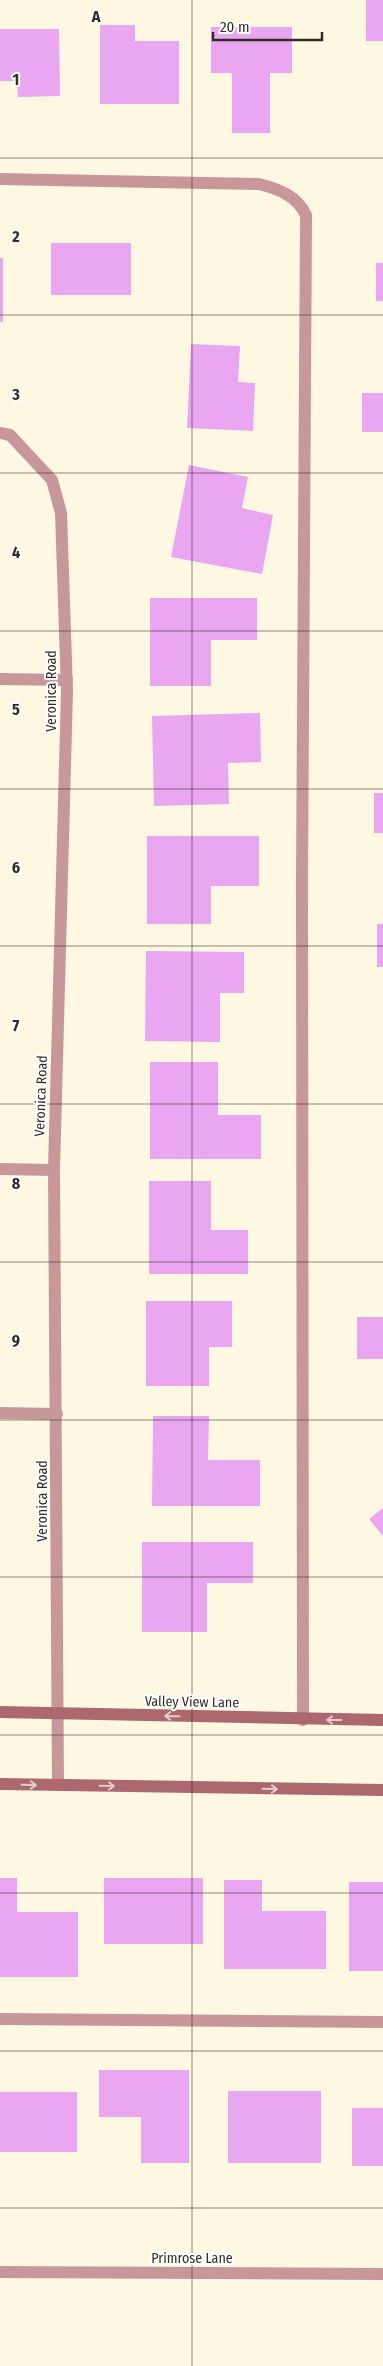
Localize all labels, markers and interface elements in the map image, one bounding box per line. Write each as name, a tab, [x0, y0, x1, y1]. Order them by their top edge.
text: A	[91, 7, 101, 26]
scale bar	[213, 10, 322, 42]
text: 20 m	[220, 18, 250, 36]
text: 1	[13, 70, 19, 89]
text: 2	[11, 227, 20, 246]
text: 3	[11, 385, 20, 404]
text: 4	[12, 543, 20, 562]
street label: Veronica Road	[43, 650, 60, 732]
text: 5	[12, 700, 20, 719]
text: 6	[12, 858, 20, 877]
text: 7	[13, 1016, 20, 1035]
street label: Veronica Road	[31, 1055, 51, 1137]
text: 8	[12, 1174, 21, 1193]
text: 9	[12, 1331, 20, 1350]
street label: Veronica Road	[34, 1460, 51, 1542]
street label: Valley View Lane	[145, 1693, 239, 1711]
one-way arrow	[164, 1712, 180, 1721]
one-way arrow	[327, 1715, 343, 1725]
one-way arrow	[21, 1780, 37, 1789]
one-way arrow	[98, 1781, 115, 1791]
one-way arrow	[261, 1784, 277, 1793]
street label: Primrose Lane	[151, 2250, 233, 2267]

